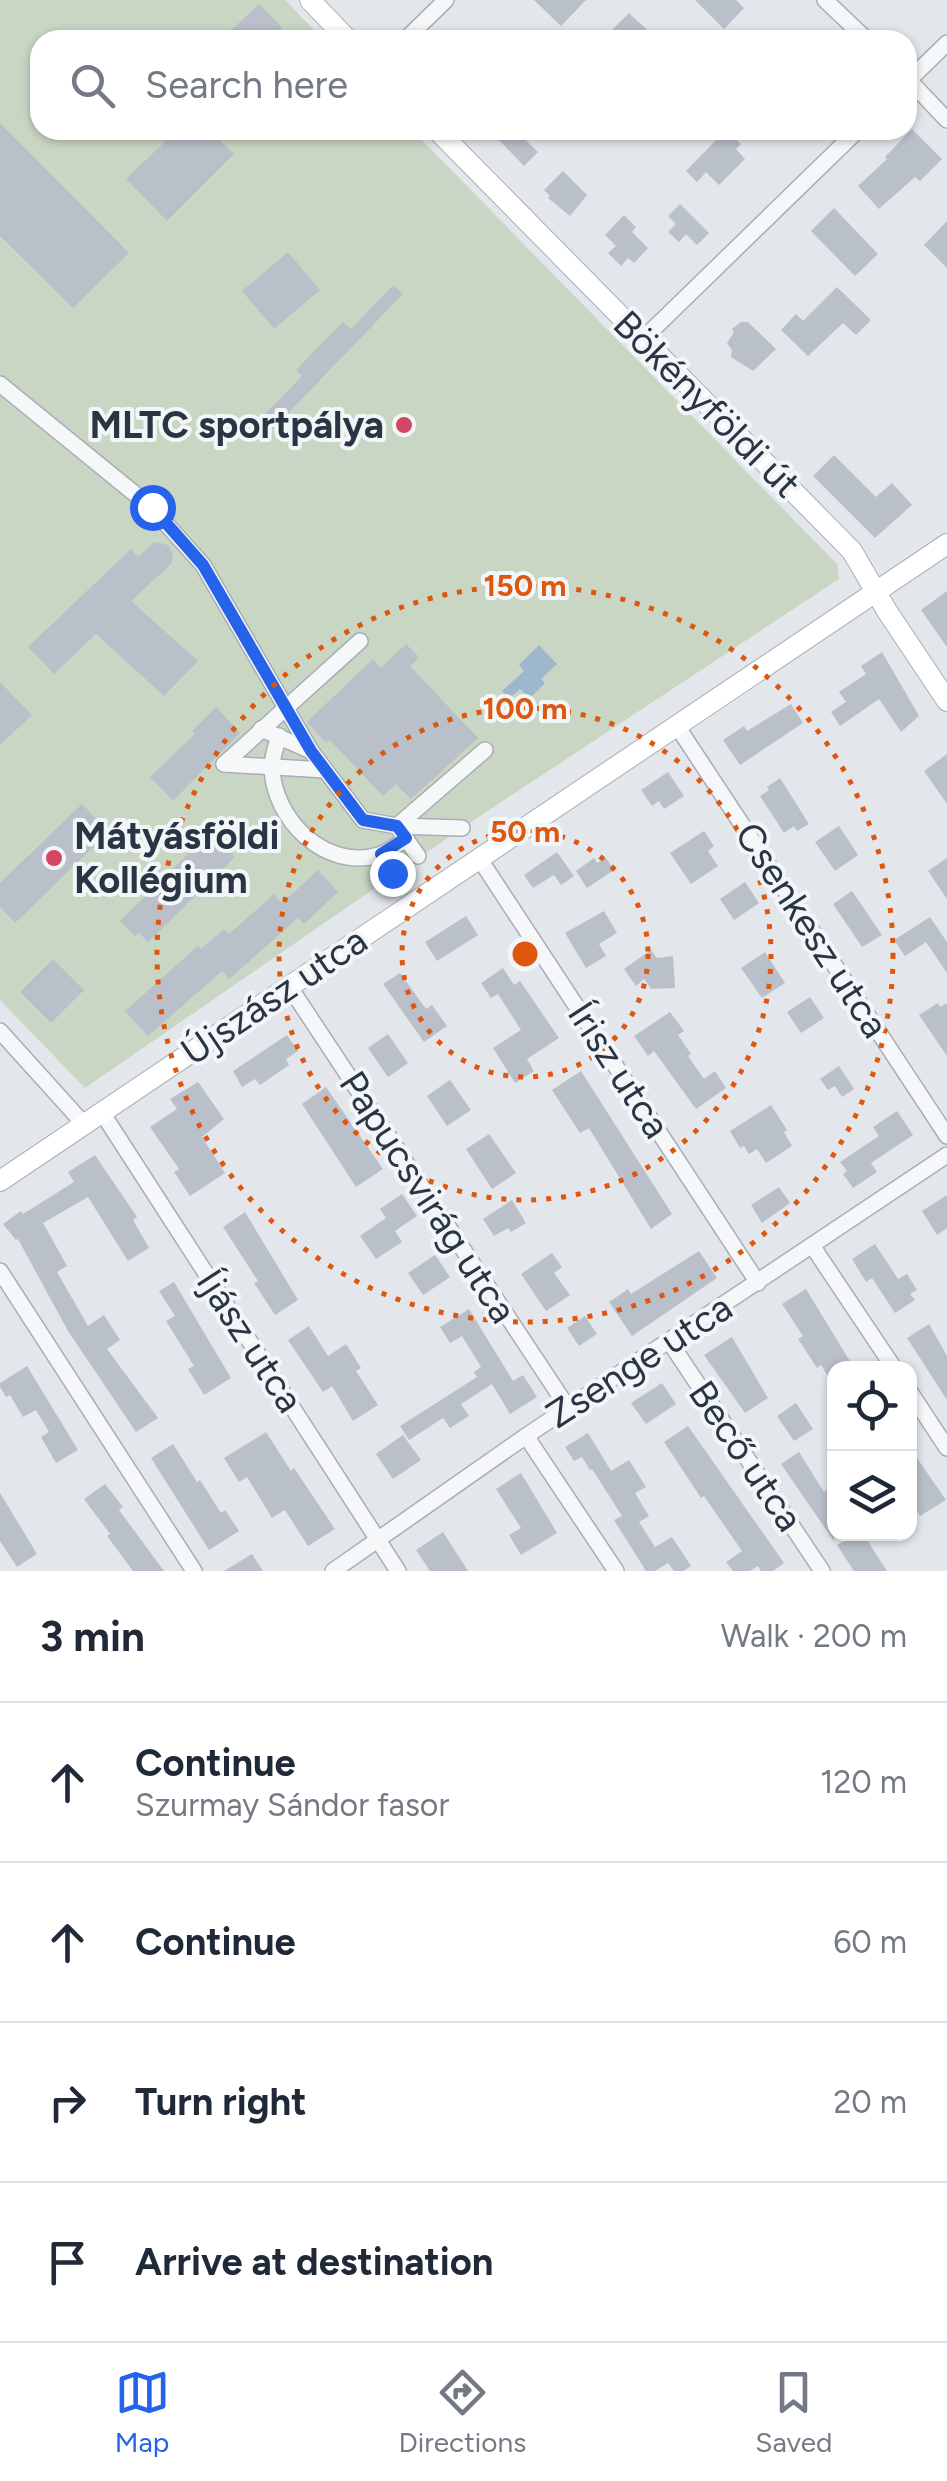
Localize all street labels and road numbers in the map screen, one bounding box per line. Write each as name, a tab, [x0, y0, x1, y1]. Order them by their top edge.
street label: Bökényföldi út	[604, 301, 810, 507]
street label: Csenkesz utca	[725, 814, 899, 1046]
street label: Újszász utca	[172, 917, 376, 1075]
street label: Írisz utca	[558, 993, 680, 1147]
street label: Papucsvirág utca	[330, 1063, 526, 1331]
street label: Íjász utca	[187, 1261, 313, 1421]
street label: Zsenge utca	[538, 1284, 740, 1438]
street label: Becő utca	[679, 1372, 813, 1540]

